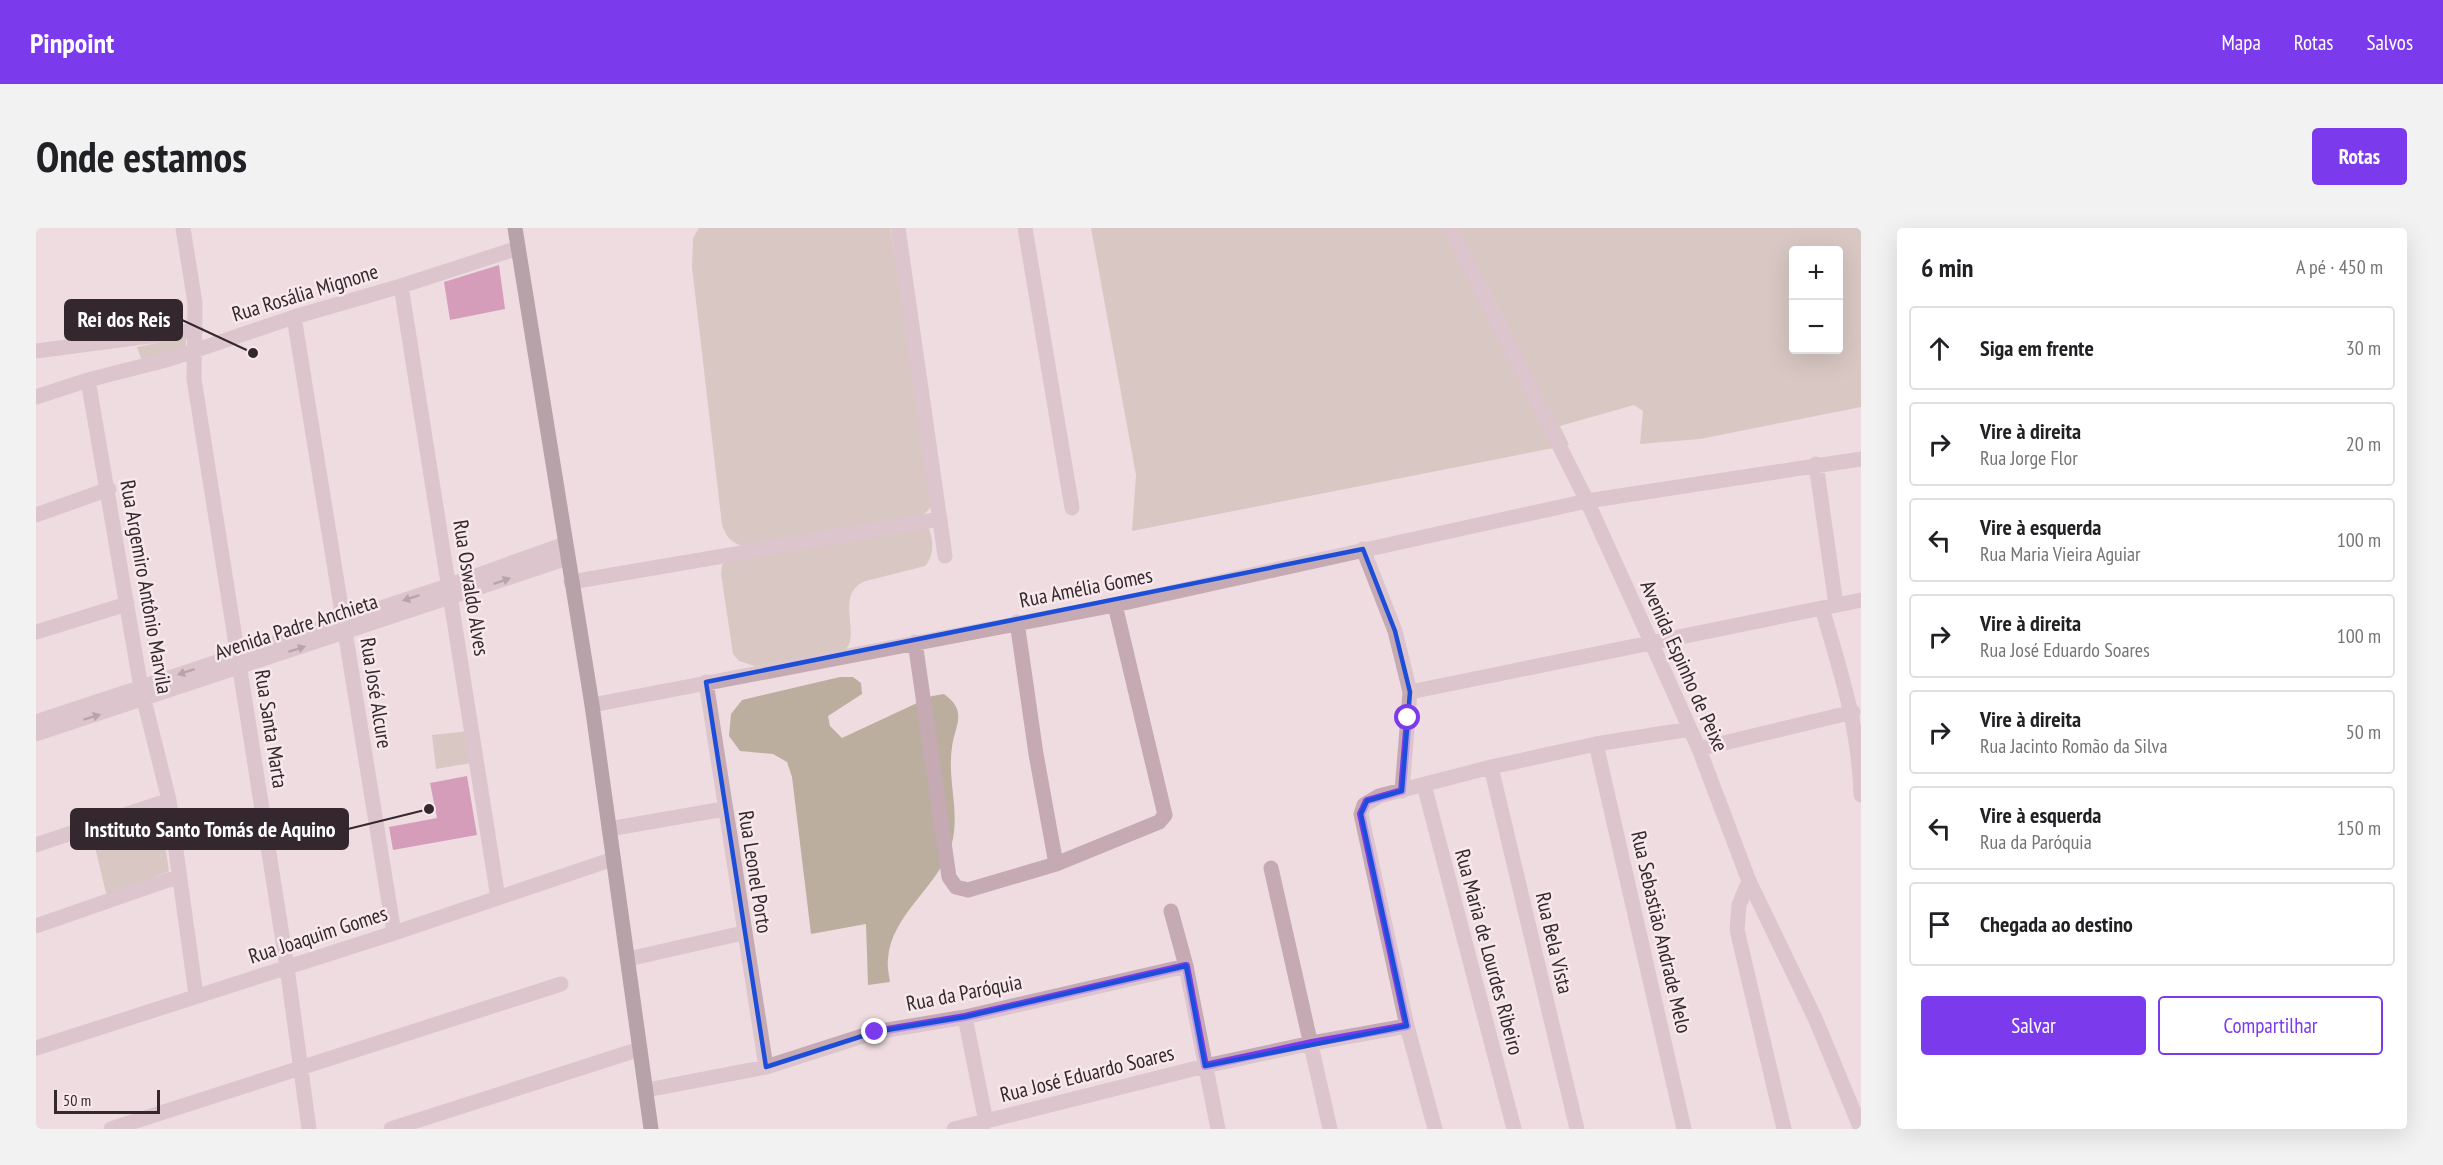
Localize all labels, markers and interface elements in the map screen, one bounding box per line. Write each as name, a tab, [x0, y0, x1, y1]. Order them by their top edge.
text: Pinpoint	[30, 24, 114, 61]
text: Mapa	[2221, 29, 2261, 56]
text: Rotas	[2294, 29, 2333, 56]
text: Salvos	[2366, 29, 2413, 56]
button: Rotas	[2312, 128, 2407, 185]
text: Onde estamos	[36, 129, 247, 184]
map controls	[1789, 246, 1843, 354]
button: +	[1789, 246, 1843, 300]
text: 6 min	[1921, 251, 1974, 284]
text: A pé · 450 m	[2296, 254, 2383, 280]
street label: Rua Rosália Mignone	[229, 257, 381, 328]
callout: Rei dos Reis	[65, 300, 182, 340]
button: −	[1789, 300, 1843, 354]
text: Rei dos Reis	[77, 305, 171, 333]
icon: ahead	[1923, 332, 1956, 365]
text: Siga em frente	[1980, 334, 2094, 362]
text: 30 m	[2346, 335, 2381, 361]
text: Vire à direita	[1980, 417, 2081, 445]
icon: right	[1923, 428, 1956, 461]
text: 20 m	[2346, 431, 2381, 457]
text: Rua Jorge Flor	[1980, 445, 2078, 471]
street label: Rua Argemiro Antônio Marvila	[114, 478, 179, 696]
text: Vire à esquerda	[1980, 513, 2101, 541]
street label: Rua Oswaldo Alves	[447, 518, 496, 658]
icon: left	[1923, 524, 1956, 557]
text: 100 m	[2337, 527, 2381, 553]
text: Rua Maria Vieira Aguiar	[1980, 541, 2141, 567]
street label: Rua Amélia Gomes	[1017, 561, 1155, 614]
one-way arrow	[493, 575, 511, 585]
street label: Avenida Espinho de Peixe	[1635, 576, 1734, 756]
street label: Avenida Padre Anchieta	[211, 587, 381, 666]
one-way arrow	[402, 594, 420, 603]
text: Vire à direita	[1980, 609, 2081, 637]
icon: right	[1923, 620, 1956, 653]
text: 100 m	[2337, 623, 2381, 649]
street label: Rua José Alcure	[354, 636, 399, 750]
text: Rua José Eduardo Soares	[1980, 637, 2150, 663]
one-way arrow	[288, 643, 306, 653]
one-way arrow	[177, 668, 195, 678]
street label: Rua Santa Marta	[249, 668, 294, 790]
route start	[1394, 704, 1420, 730]
text: Vire à direita	[1980, 705, 2081, 733]
one-way arrow	[83, 712, 101, 721]
icon: right	[1923, 716, 1956, 749]
text: 50 m	[2346, 719, 2381, 745]
text: Rua Jacinto Romão da Silva	[1980, 733, 2167, 759]
text: Vire à esquerda	[1980, 801, 2101, 829]
callout: Instituto Santo Tomás de Aquino	[71, 809, 348, 849]
street label: Rua Leonel Porto	[732, 809, 778, 935]
icon: left	[1923, 812, 1956, 845]
text: Instituto Santo Tomás de Aquino	[84, 815, 336, 843]
text: 150 m	[2337, 815, 2381, 841]
street label: Rua Sebastião Andrade Melo	[1625, 828, 1698, 1036]
text: Rua da Paróquia	[1980, 829, 2092, 855]
street label: Rua Maria de Lourdes Ribeiro	[1449, 846, 1530, 1058]
street label: Rua Bela Vista	[1530, 889, 1579, 996]
street label: Rua Joaquim Gomes	[245, 899, 391, 970]
icon: arrive	[1923, 908, 1956, 941]
text: Chegada ao destino	[1980, 910, 2133, 938]
street label: Rua da Paróquia	[904, 968, 1024, 1017]
button: Salvar	[1921, 996, 2146, 1055]
button: Compartilhar	[2158, 996, 2383, 1055]
route end	[861, 1018, 887, 1044]
street label: Rua José Eduardo Soares	[997, 1039, 1177, 1108]
scale bar	[54, 1087, 160, 1114]
text: 50 m	[63, 1090, 91, 1110]

